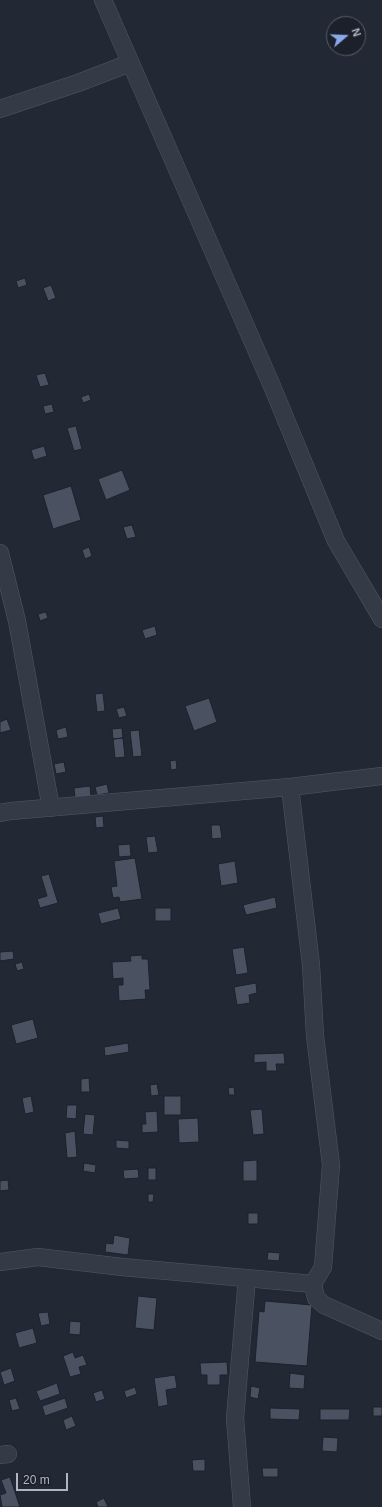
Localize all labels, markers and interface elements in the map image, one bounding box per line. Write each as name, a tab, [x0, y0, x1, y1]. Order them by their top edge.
north arrow	[326, 16, 366, 56]
text: N	[349, 27, 363, 38]
scale bar	[18, 1465, 70, 1491]
text: 20 m	[23, 1473, 50, 1487]

